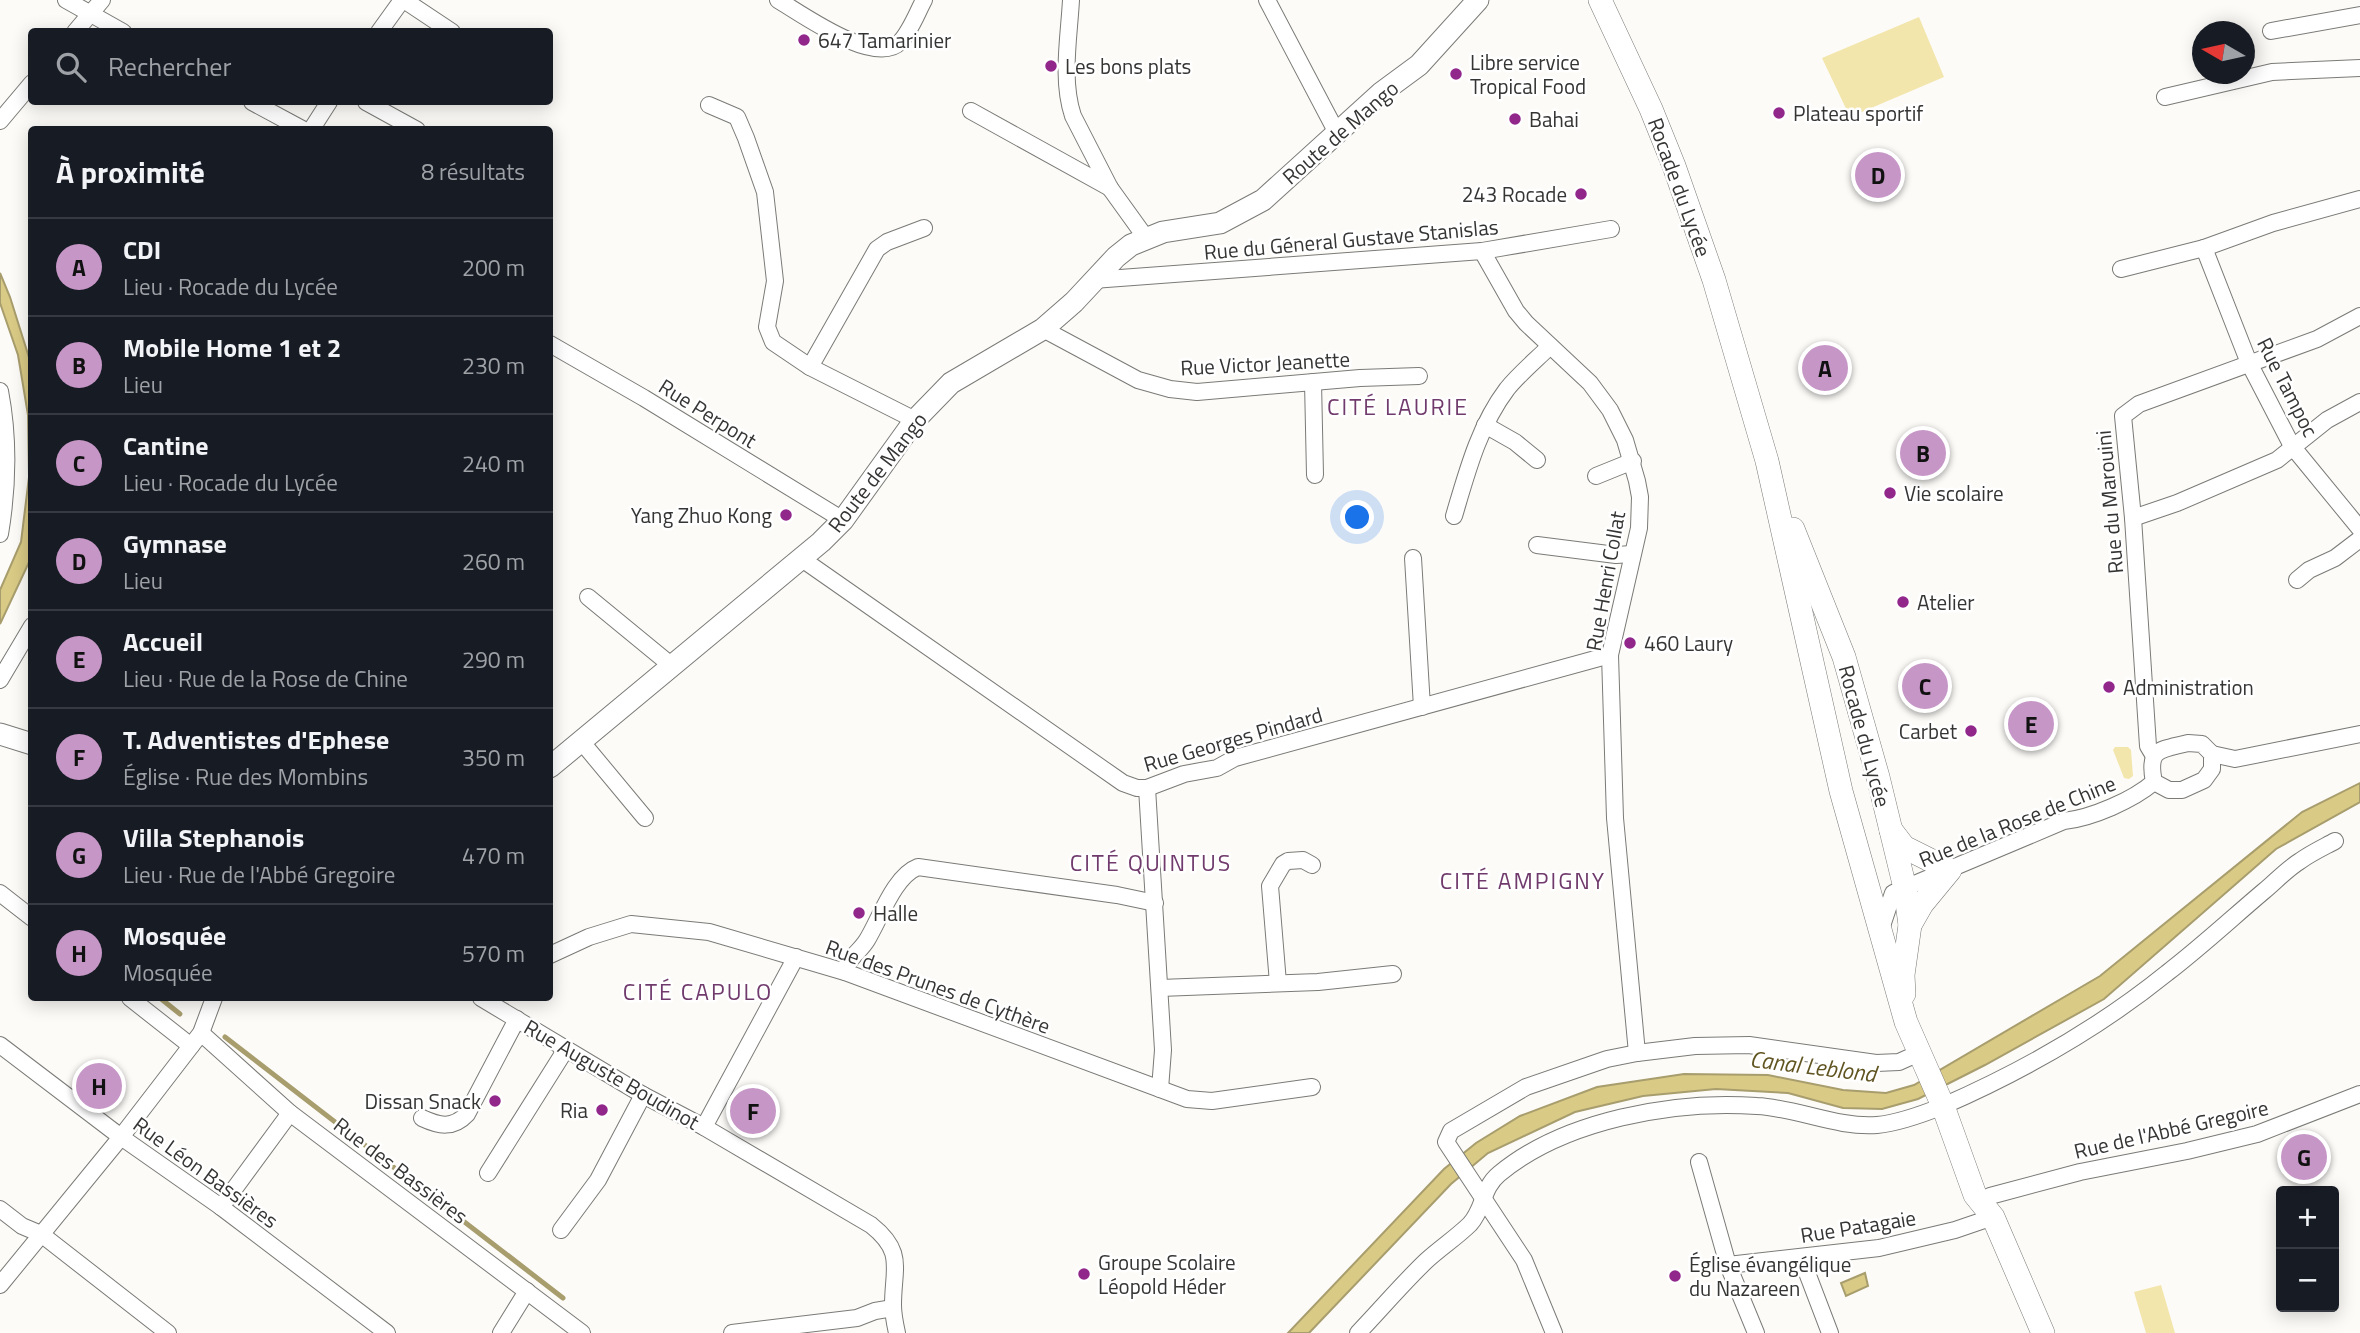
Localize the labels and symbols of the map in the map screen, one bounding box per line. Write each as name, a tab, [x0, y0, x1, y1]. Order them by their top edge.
north arrow	[2192, 21, 2255, 84]
place label: 647 Tamarinier	[818, 24, 951, 56]
marker: 647 Tamarinier	[796, 32, 812, 48]
place label: Libre service Tropical Food	[1470, 46, 1586, 102]
place label: Les bons plats	[1065, 50, 1191, 82]
marker: Les bons plats	[1043, 58, 1059, 74]
marker: Libre service Tropical Food	[1448, 66, 1464, 82]
street label: Route de Mango	[1275, 72, 1405, 192]
place label: Plateau sportif	[1793, 97, 1923, 129]
place label: Bahai	[1529, 103, 1579, 135]
marker: Plateau sportif	[1771, 105, 1787, 121]
marker: Bahai	[1507, 111, 1523, 127]
street label: Rocade du Lycée	[1640, 113, 1720, 261]
pin: D	[1855, 149, 1901, 201]
place label: 243 Rocade	[1462, 178, 1567, 210]
marker: 243 Rocade	[1573, 186, 1589, 202]
street label: Rue du Géneral Gustave Stanislas	[1202, 210, 1500, 268]
street label: Rue Tampoc	[2249, 332, 2327, 442]
pin: A	[1802, 342, 1848, 394]
street label: Rue Victor Jeanette	[1179, 343, 1351, 383]
street label: Rue Perpont	[653, 370, 764, 456]
district label: CITÉ LAURIE	[1327, 389, 1469, 424]
street label: Route de Mango	[820, 405, 934, 539]
pin: B	[1900, 427, 1946, 479]
street label: Rue du Marouini	[2087, 429, 2131, 575]
place label: Vie scolaire	[1904, 477, 2004, 509]
marker: Vie scolaire	[1882, 485, 1898, 501]
place label: Yang Zhuo Kong	[631, 499, 772, 531]
your location	[1340, 500, 1374, 534]
marker: Yang Zhuo Kong	[778, 507, 794, 523]
street label: Rue Henri Collat	[1577, 508, 1633, 653]
place label: Atelier	[1917, 586, 1975, 618]
marker: Atelier	[1895, 594, 1911, 610]
place label: 460 Laury	[1644, 627, 1733, 659]
marker: 460 Laury	[1622, 635, 1638, 651]
pin: C	[1902, 660, 1948, 712]
street label: Rocade du Lycée	[1831, 661, 1899, 811]
place label: Administration	[2123, 671, 2254, 703]
marker: Administration	[2101, 679, 2117, 695]
street label: Rue Georges Pindard	[1140, 698, 1326, 780]
pin: E	[2008, 698, 2054, 750]
place label: Carbet	[1899, 715, 1958, 747]
marker: Carbet	[1963, 723, 1979, 739]
street label: Rue de la Rose de Chine	[1914, 767, 2120, 875]
district label: CITÉ QUINTUS	[1070, 845, 1232, 880]
district label: CITÉ AMPIGNY	[1440, 863, 1606, 898]
place label: Halle	[873, 897, 918, 929]
marker: Halle	[851, 905, 867, 921]
street label: Rue des Prunes de Cythère	[821, 930, 1055, 1042]
district label: CITÉ CAPULO	[623, 974, 773, 1009]
street label: Rue Auguste Boudinot	[518, 1011, 706, 1138]
water label: Canal Leblond	[1748, 1041, 1881, 1091]
pin: H	[76, 1060, 122, 1112]
place label: Dissan Snack	[365, 1085, 481, 1117]
pin: F	[730, 1085, 776, 1137]
street label: Rue de l'Abbé Gregoire	[2071, 1091, 2271, 1167]
marker: Dissan Snack	[487, 1093, 503, 1109]
place label: Ria	[560, 1094, 588, 1126]
marker: Ria	[594, 1102, 610, 1118]
street label: Rue Léon Bassières	[127, 1108, 285, 1236]
street label: Rue des Bassières	[327, 1109, 475, 1231]
pin: G	[2281, 1131, 2327, 1183]
street label: Rue Patagaie	[1798, 1201, 1918, 1251]
place label: Groupe Scolaire Léopold Héder	[1098, 1246, 1236, 1302]
place label: Église évangélique du Nazareen	[1689, 1248, 1851, 1304]
marker: Groupe Scolaire Léopold Héder	[1076, 1266, 1092, 1282]
marker: Église évangélique du Nazareen	[1667, 1268, 1683, 1284]

